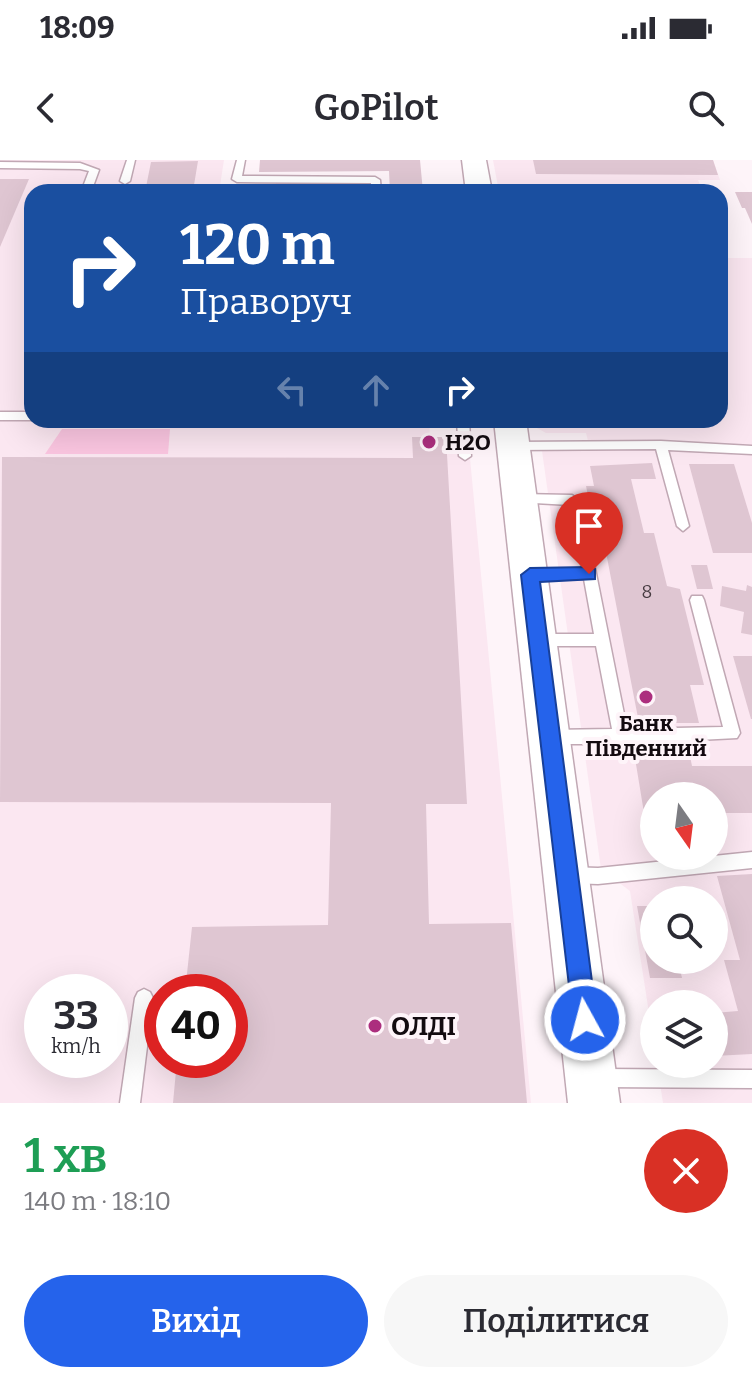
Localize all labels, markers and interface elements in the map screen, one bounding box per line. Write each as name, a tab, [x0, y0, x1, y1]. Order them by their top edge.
text: 18:09	[40, 10, 115, 46]
icon: back	[24, 86, 68, 130]
text: GoPilot	[313, 86, 439, 130]
icon: search	[684, 86, 728, 130]
text: 120 m	[180, 212, 335, 279]
icon: right	[48, 216, 152, 320]
text: Праворуч	[180, 280, 352, 324]
icon: left	[270, 368, 314, 412]
icon: ahead	[354, 368, 398, 412]
icon: right	[438, 368, 482, 412]
place label: H2O	[445, 429, 491, 456]
marker: H2O	[420, 433, 438, 451]
pin	[555, 492, 623, 574]
icon: arrive	[567, 504, 611, 548]
house number: 8	[642, 581, 652, 603]
marker: Банк Південний	[637, 688, 655, 706]
place label: Банк Південний	[585, 710, 707, 762]
north arrow	[640, 782, 728, 870]
map controls	[640, 782, 728, 1078]
button: search	[640, 886, 728, 974]
speed limit sign: 40	[144, 974, 248, 1078]
position arrow	[543, 978, 627, 1062]
button: layers	[640, 990, 728, 1078]
text: 33	[53, 992, 99, 1040]
place label: ОЛДІ	[391, 1011, 456, 1042]
marker: ОЛДІ	[366, 1017, 384, 1035]
text: km/h	[51, 1034, 101, 1058]
text: 1 хв	[24, 1127, 107, 1185]
button: close	[644, 1129, 728, 1213]
text: 140 m · 18:10	[24, 1186, 171, 1217]
button: Вихід	[24, 1275, 368, 1367]
button: Поділитися	[384, 1275, 728, 1367]

